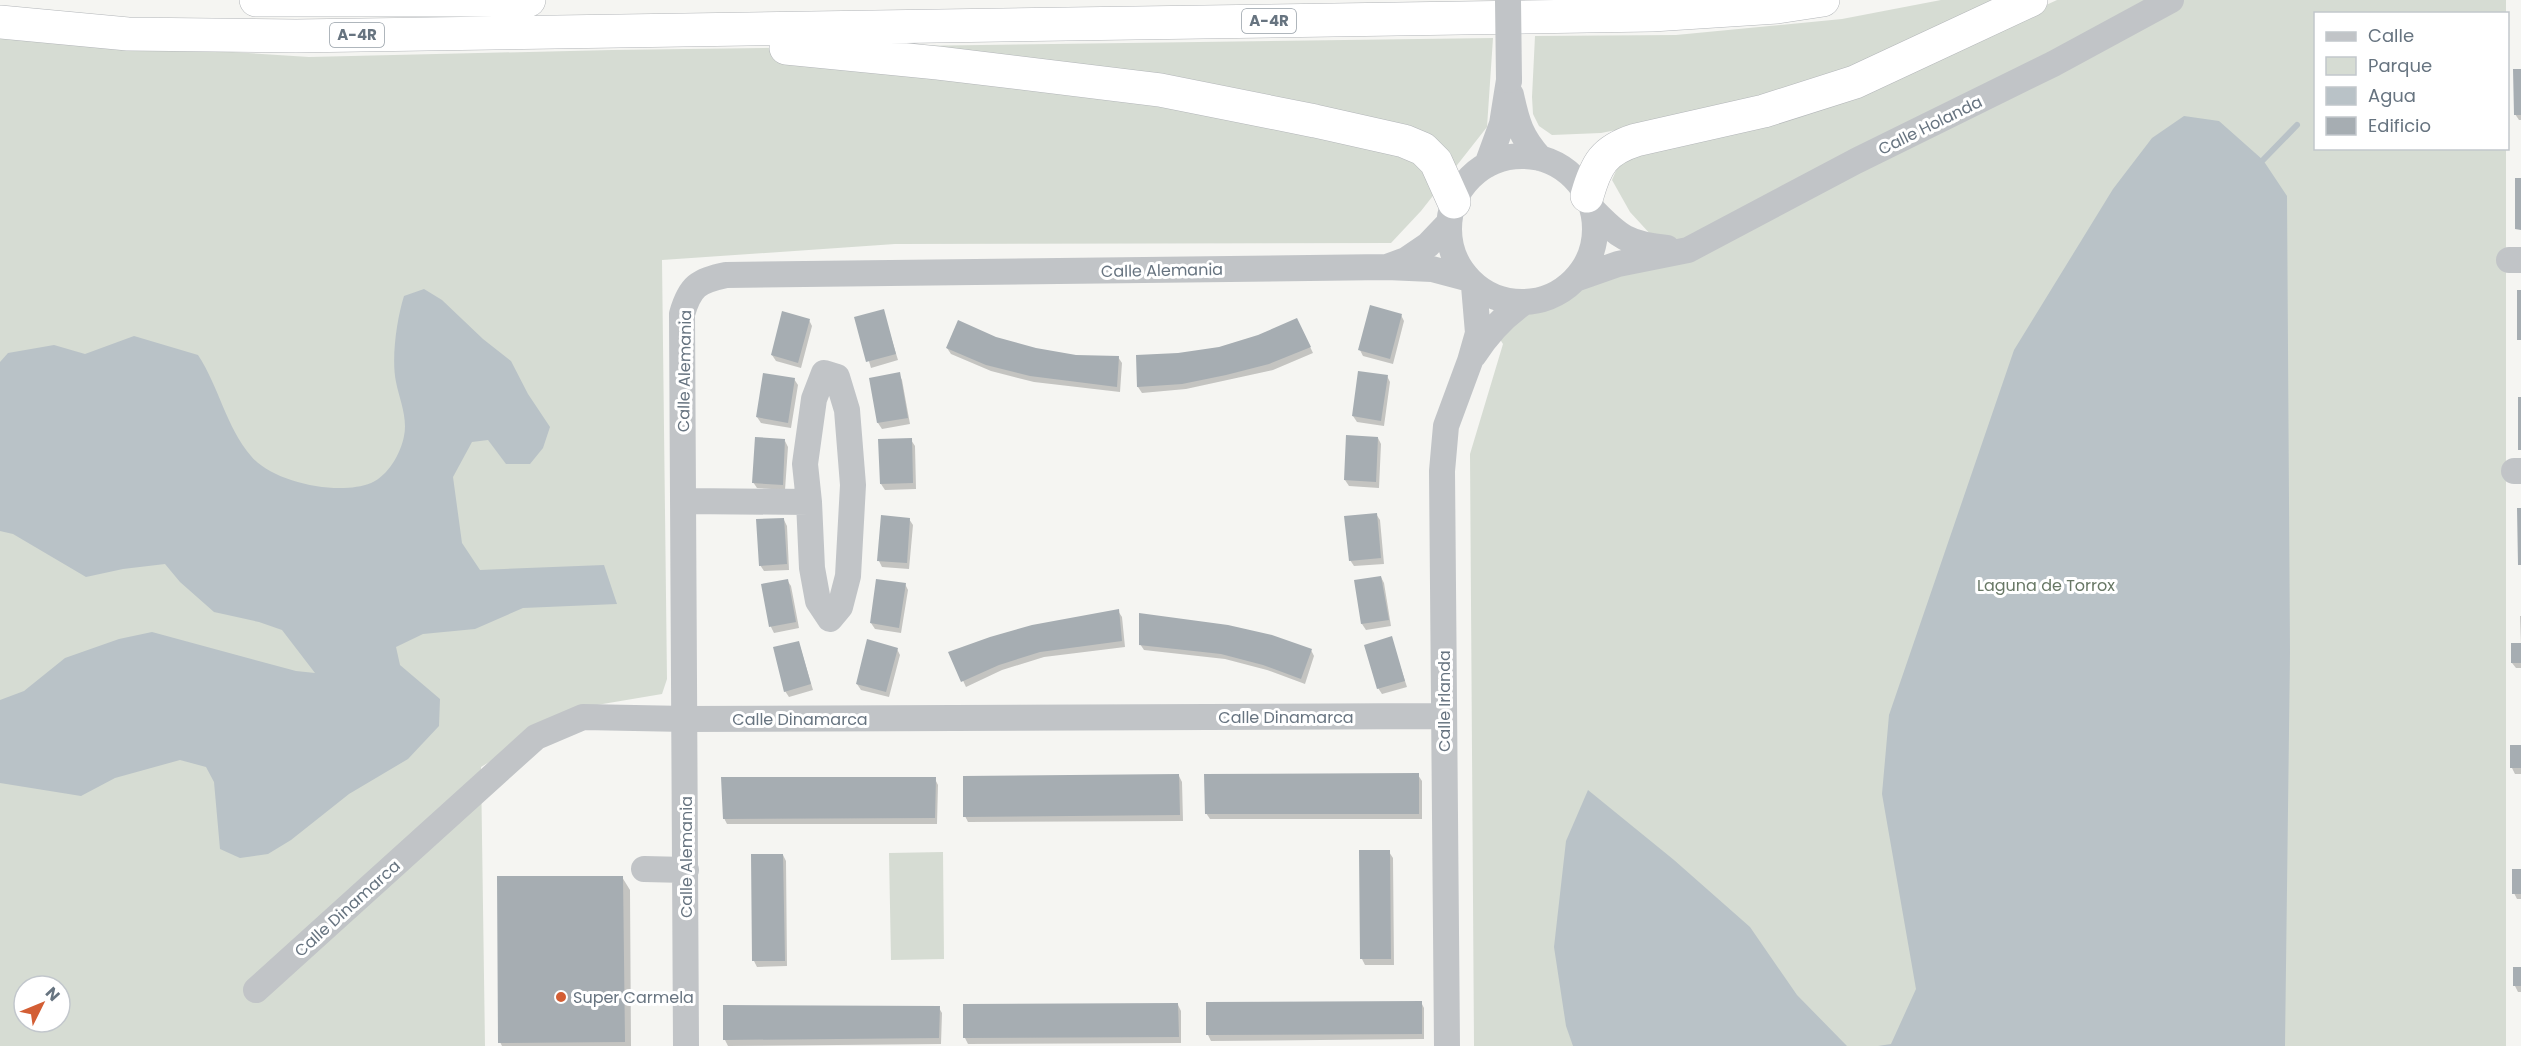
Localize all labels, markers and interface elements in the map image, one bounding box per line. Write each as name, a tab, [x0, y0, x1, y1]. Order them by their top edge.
road number: A-4R	[1242, 9, 1296, 33]
legend	[2314, 12, 2509, 150]
road number: A-4R	[330, 23, 384, 47]
text: Calle	[2368, 23, 2414, 48]
text: Parque	[2368, 53, 2432, 78]
text: Agua	[2368, 83, 2416, 108]
street label: Calle Holanda	[1874, 90, 1986, 161]
text: Edificio	[2368, 113, 2431, 138]
street label: Calle Alemania	[1101, 258, 1223, 283]
street label: Calle Alemania	[672, 310, 697, 432]
park label: Laguna de Torrox	[1977, 574, 2115, 597]
street label: Calle Irlanda	[1433, 650, 1456, 752]
street label: Calle Dinamarca	[1218, 706, 1354, 729]
street label: Calle Dinamarca	[732, 708, 868, 731]
street label: Calle Alemania	[675, 796, 698, 918]
street label: Calle Dinamarca	[289, 855, 405, 962]
north arrow	[12, 974, 72, 1034]
text: N	[40, 982, 65, 1006]
place label: Super Carmela	[573, 986, 694, 1009]
marker: Super Carmela	[554, 990, 568, 1004]

